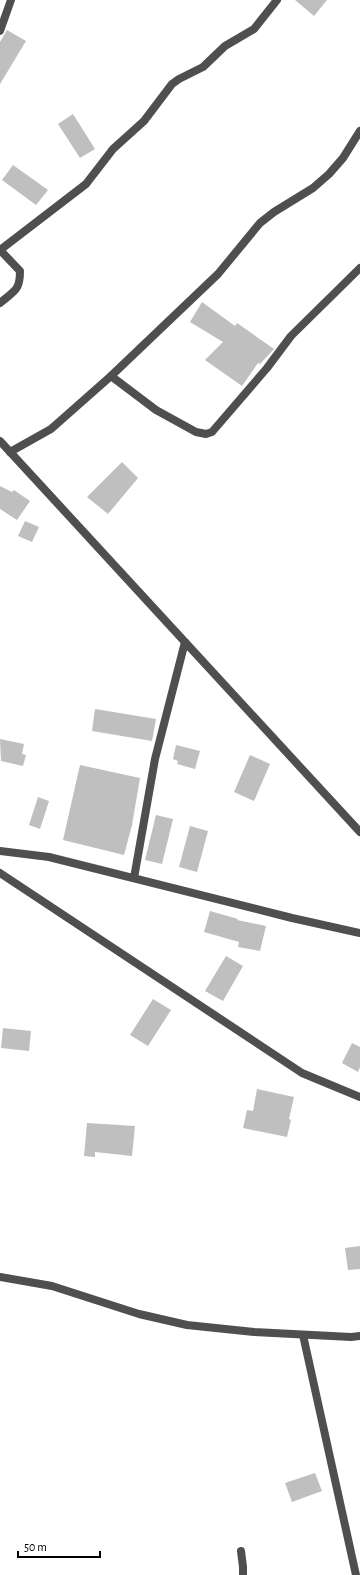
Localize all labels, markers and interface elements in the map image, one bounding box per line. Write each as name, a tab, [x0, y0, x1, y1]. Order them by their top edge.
scale bar	[18, 1533, 100, 1559]
text: 50 m	[24, 1541, 47, 1553]

